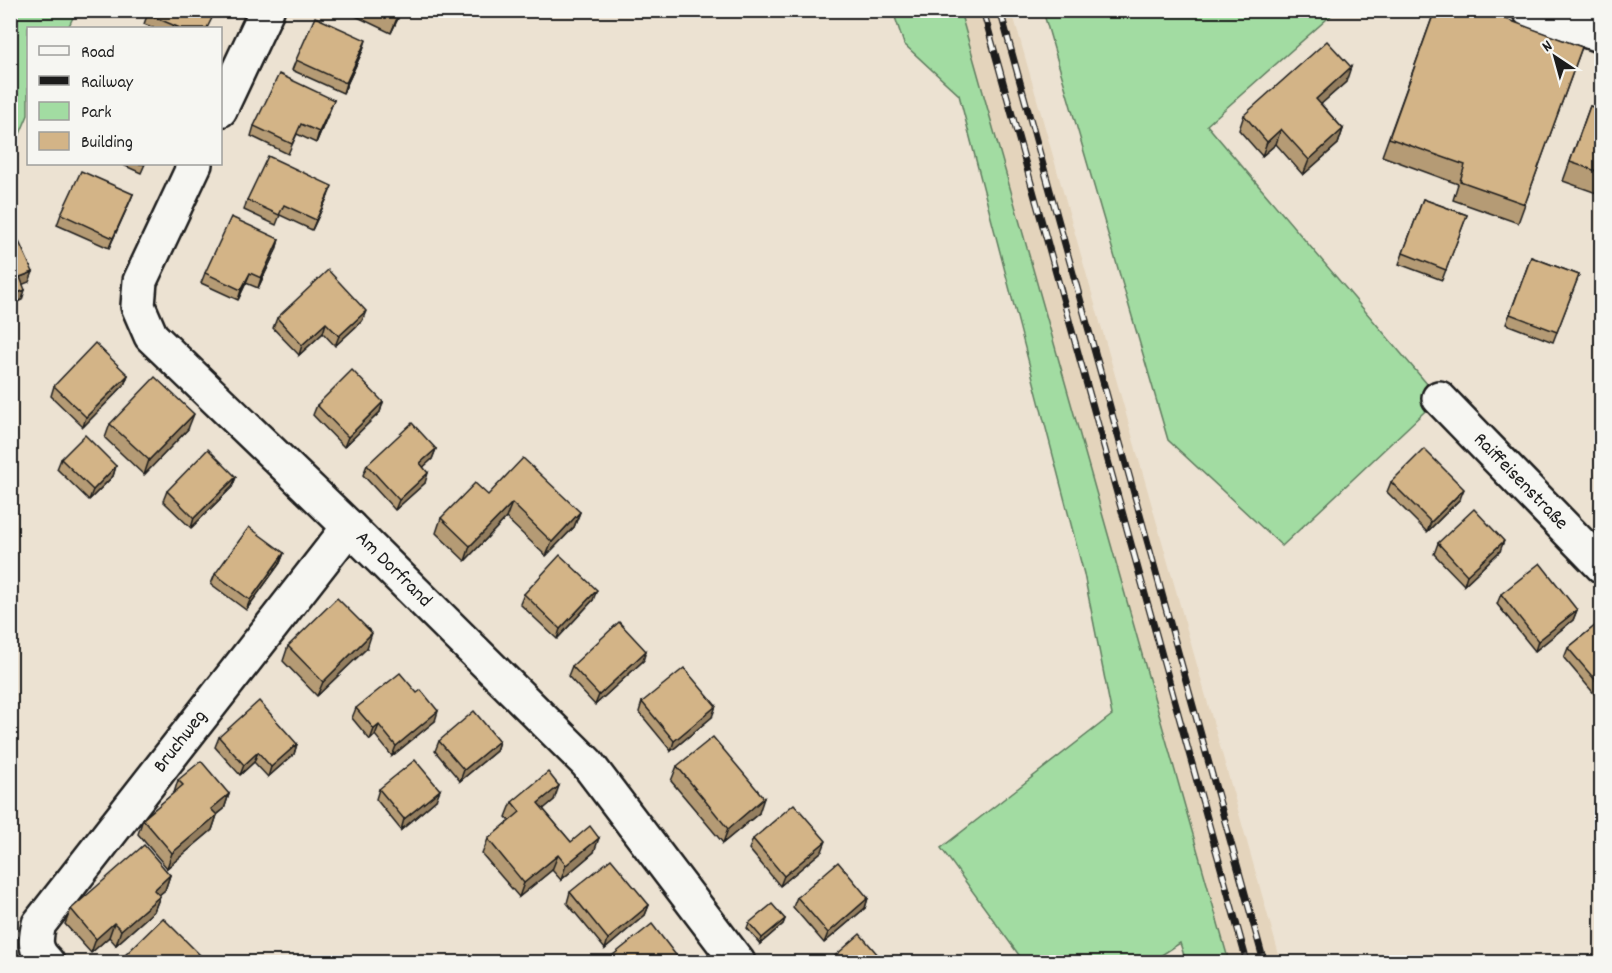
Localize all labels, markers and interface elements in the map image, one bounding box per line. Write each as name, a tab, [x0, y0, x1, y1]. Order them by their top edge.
legend	[27, 27, 222, 165]
north arrow	[1525, 27, 1585, 87]
text: N	[1538, 35, 1558, 59]
text: Road	[81, 41, 115, 66]
text: Railway	[81, 71, 134, 96]
text: Park	[81, 101, 112, 126]
text: Building	[81, 131, 133, 156]
street label: Raiffeisenstraße	[1466, 427, 1574, 537]
street label: Am Dorfrand	[348, 525, 438, 615]
street label: Bruchweg	[147, 705, 215, 779]

